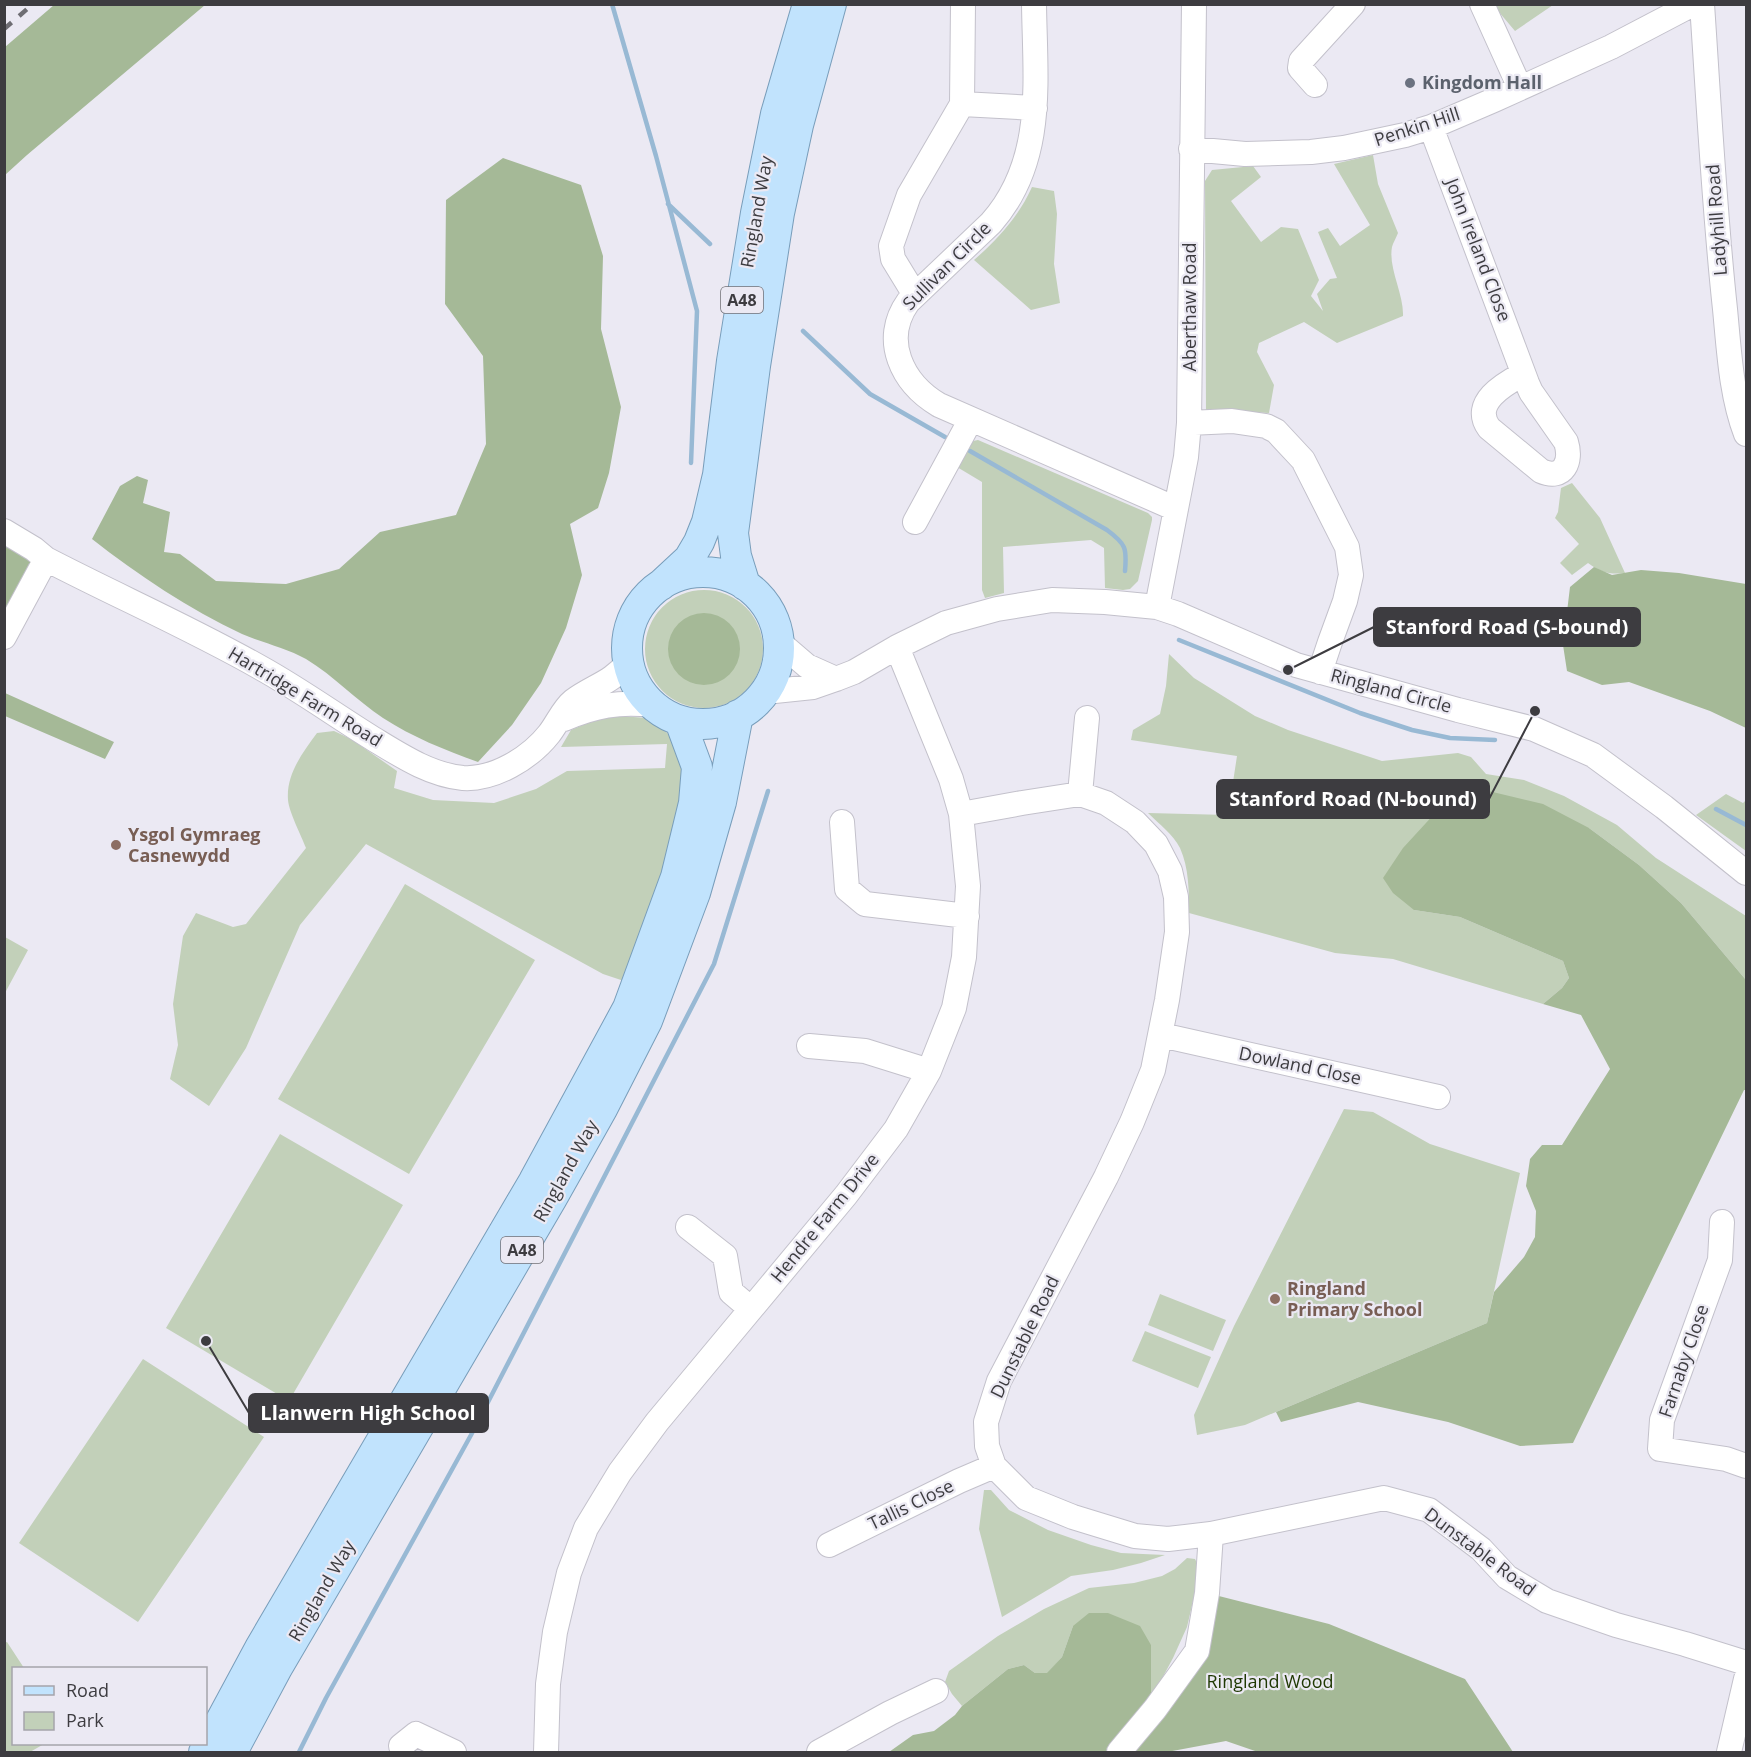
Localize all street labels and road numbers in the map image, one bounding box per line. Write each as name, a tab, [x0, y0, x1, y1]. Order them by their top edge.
street label: Penkin Hill	[1371, 101, 1463, 151]
street label: Ringland Way	[734, 153, 778, 270]
street label: Ladyhill Road	[1700, 164, 1732, 277]
street label: John Ireland Close	[1440, 173, 1517, 325]
street label: Sullivan Circle	[897, 216, 996, 315]
street label: Aberthaw Road	[1177, 243, 1201, 371]
road number: A48	[721, 287, 763, 313]
street label: Hartridge Farm Road	[224, 641, 387, 752]
street label: Ringland Circle	[1328, 662, 1454, 718]
street label: Dowland Close	[1237, 1040, 1364, 1090]
street label: Ringland Way	[527, 1114, 604, 1226]
street label: Hendre Farm Drive	[765, 1148, 884, 1287]
road number: A48	[501, 1237, 543, 1263]
street label: Dunstable Road	[984, 1271, 1064, 1402]
street label: Farnaby Close	[1653, 1301, 1714, 1420]
street label: Tallis Close	[864, 1473, 957, 1535]
street label: Dunstable Road	[1420, 1501, 1541, 1601]
street label: Ringland Way	[282, 1535, 360, 1646]

